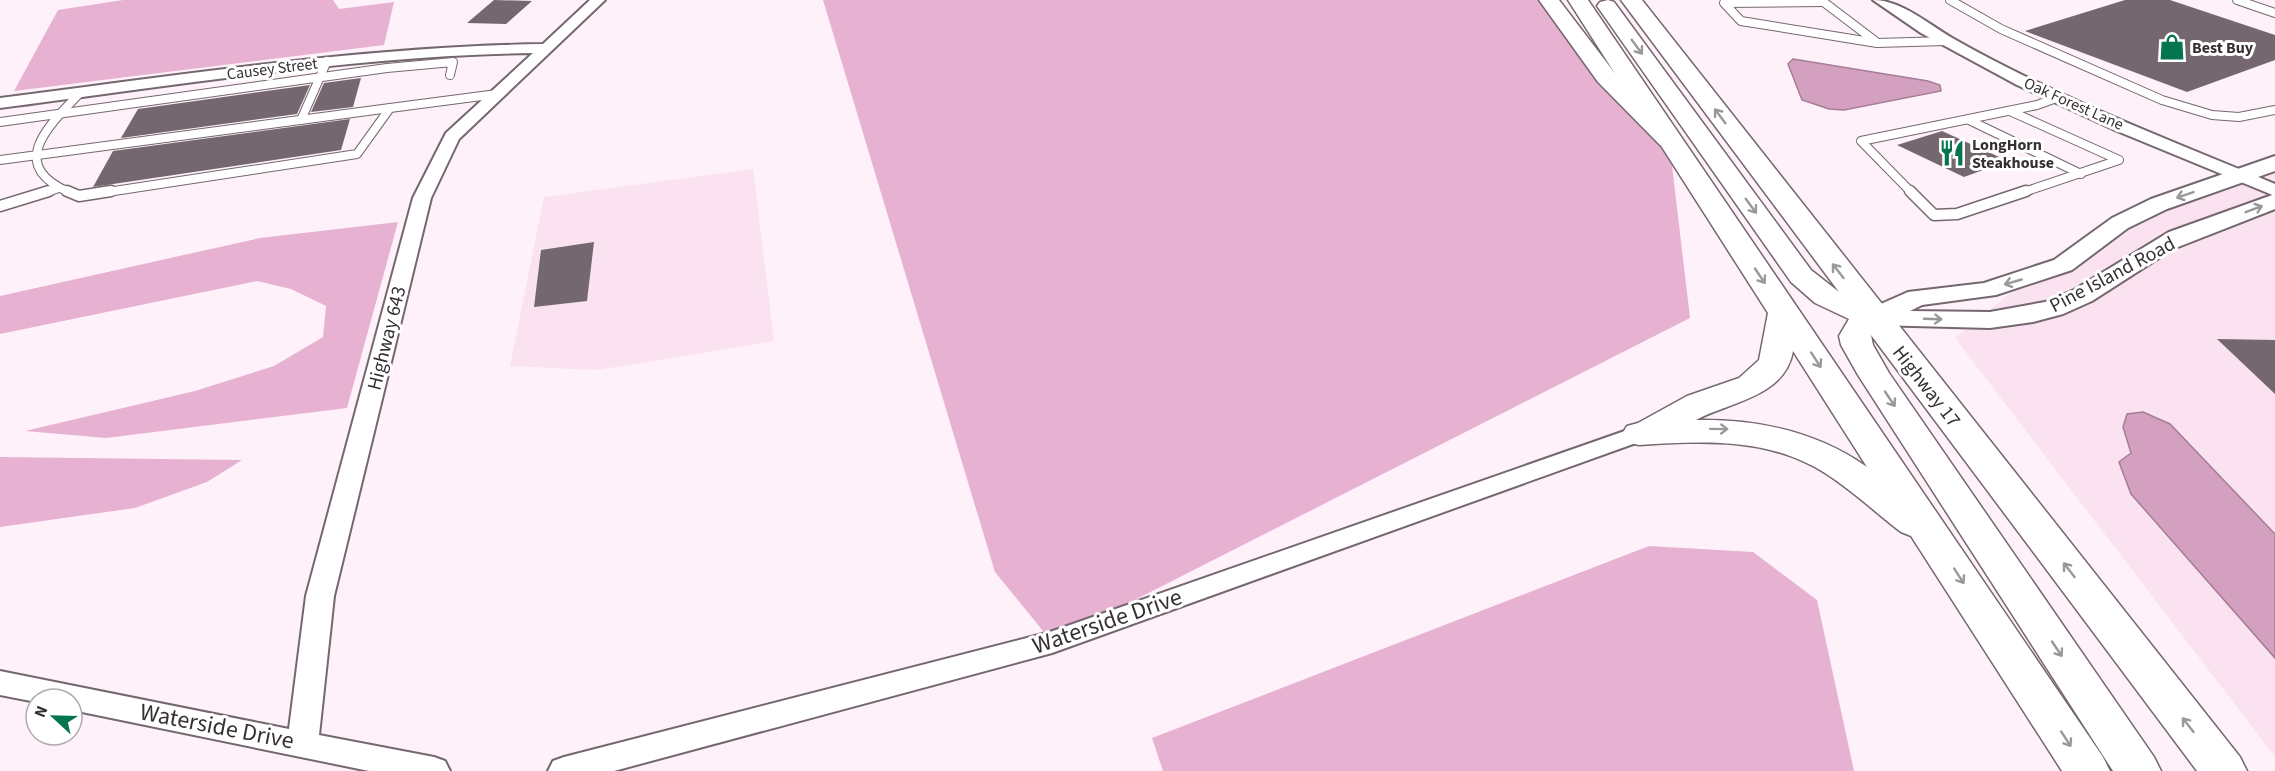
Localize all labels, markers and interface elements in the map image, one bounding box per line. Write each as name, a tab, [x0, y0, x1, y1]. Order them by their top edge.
shop icon: Best Buy	[2157, 32, 2187, 62]
place label: Best Buy	[2192, 37, 2254, 59]
one-way arrow	[1631, 39, 1643, 55]
street label: Causey Street	[225, 52, 319, 85]
street label: Oak Forest Lane	[2020, 72, 2127, 136]
one-way arrow	[1713, 108, 1726, 124]
place label: LongHorn Steakhouse	[1972, 134, 2054, 174]
restaurant icon: LongHorn Steakhouse	[1937, 138, 1967, 168]
one-way arrow	[2176, 191, 2195, 202]
one-way arrow	[1745, 197, 1757, 213]
one-way arrow	[2244, 203, 2263, 214]
street label: Pine Island Road	[2045, 230, 2180, 320]
one-way arrow	[1832, 263, 1845, 279]
one-way arrow	[1754, 267, 1766, 283]
one-way arrow	[2004, 277, 2023, 289]
street label: Highway 643	[361, 283, 413, 393]
one-way arrow	[1922, 314, 1942, 325]
street label: Highway 17	[1886, 340, 1967, 433]
one-way arrow	[1810, 352, 1823, 369]
one-way arrow	[1884, 391, 1896, 407]
one-way arrow	[1708, 424, 1728, 435]
one-way arrow	[2063, 562, 2076, 578]
one-way arrow	[1953, 567, 1965, 584]
street label: Waterside Drive	[1028, 580, 1187, 663]
one-way arrow	[2051, 640, 2063, 656]
north arrow	[24, 687, 84, 747]
street label: Waterside Drive	[137, 694, 297, 759]
text: N	[29, 703, 53, 721]
one-way arrow	[2182, 717, 2195, 733]
one-way arrow	[2060, 730, 2072, 746]

